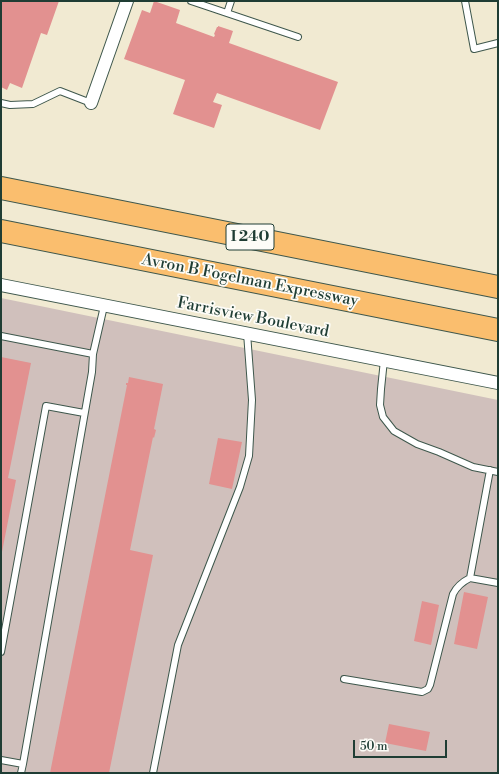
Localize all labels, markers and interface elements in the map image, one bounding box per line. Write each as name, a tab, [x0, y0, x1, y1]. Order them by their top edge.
road number: I 240	[226, 224, 274, 250]
street label: Avron B Fogelman Expressway	[140, 251, 360, 311]
street label: Farrisview Boulevard	[175, 294, 331, 342]
scale bar	[355, 732, 449, 758]
text: 50 m	[360, 739, 388, 754]

